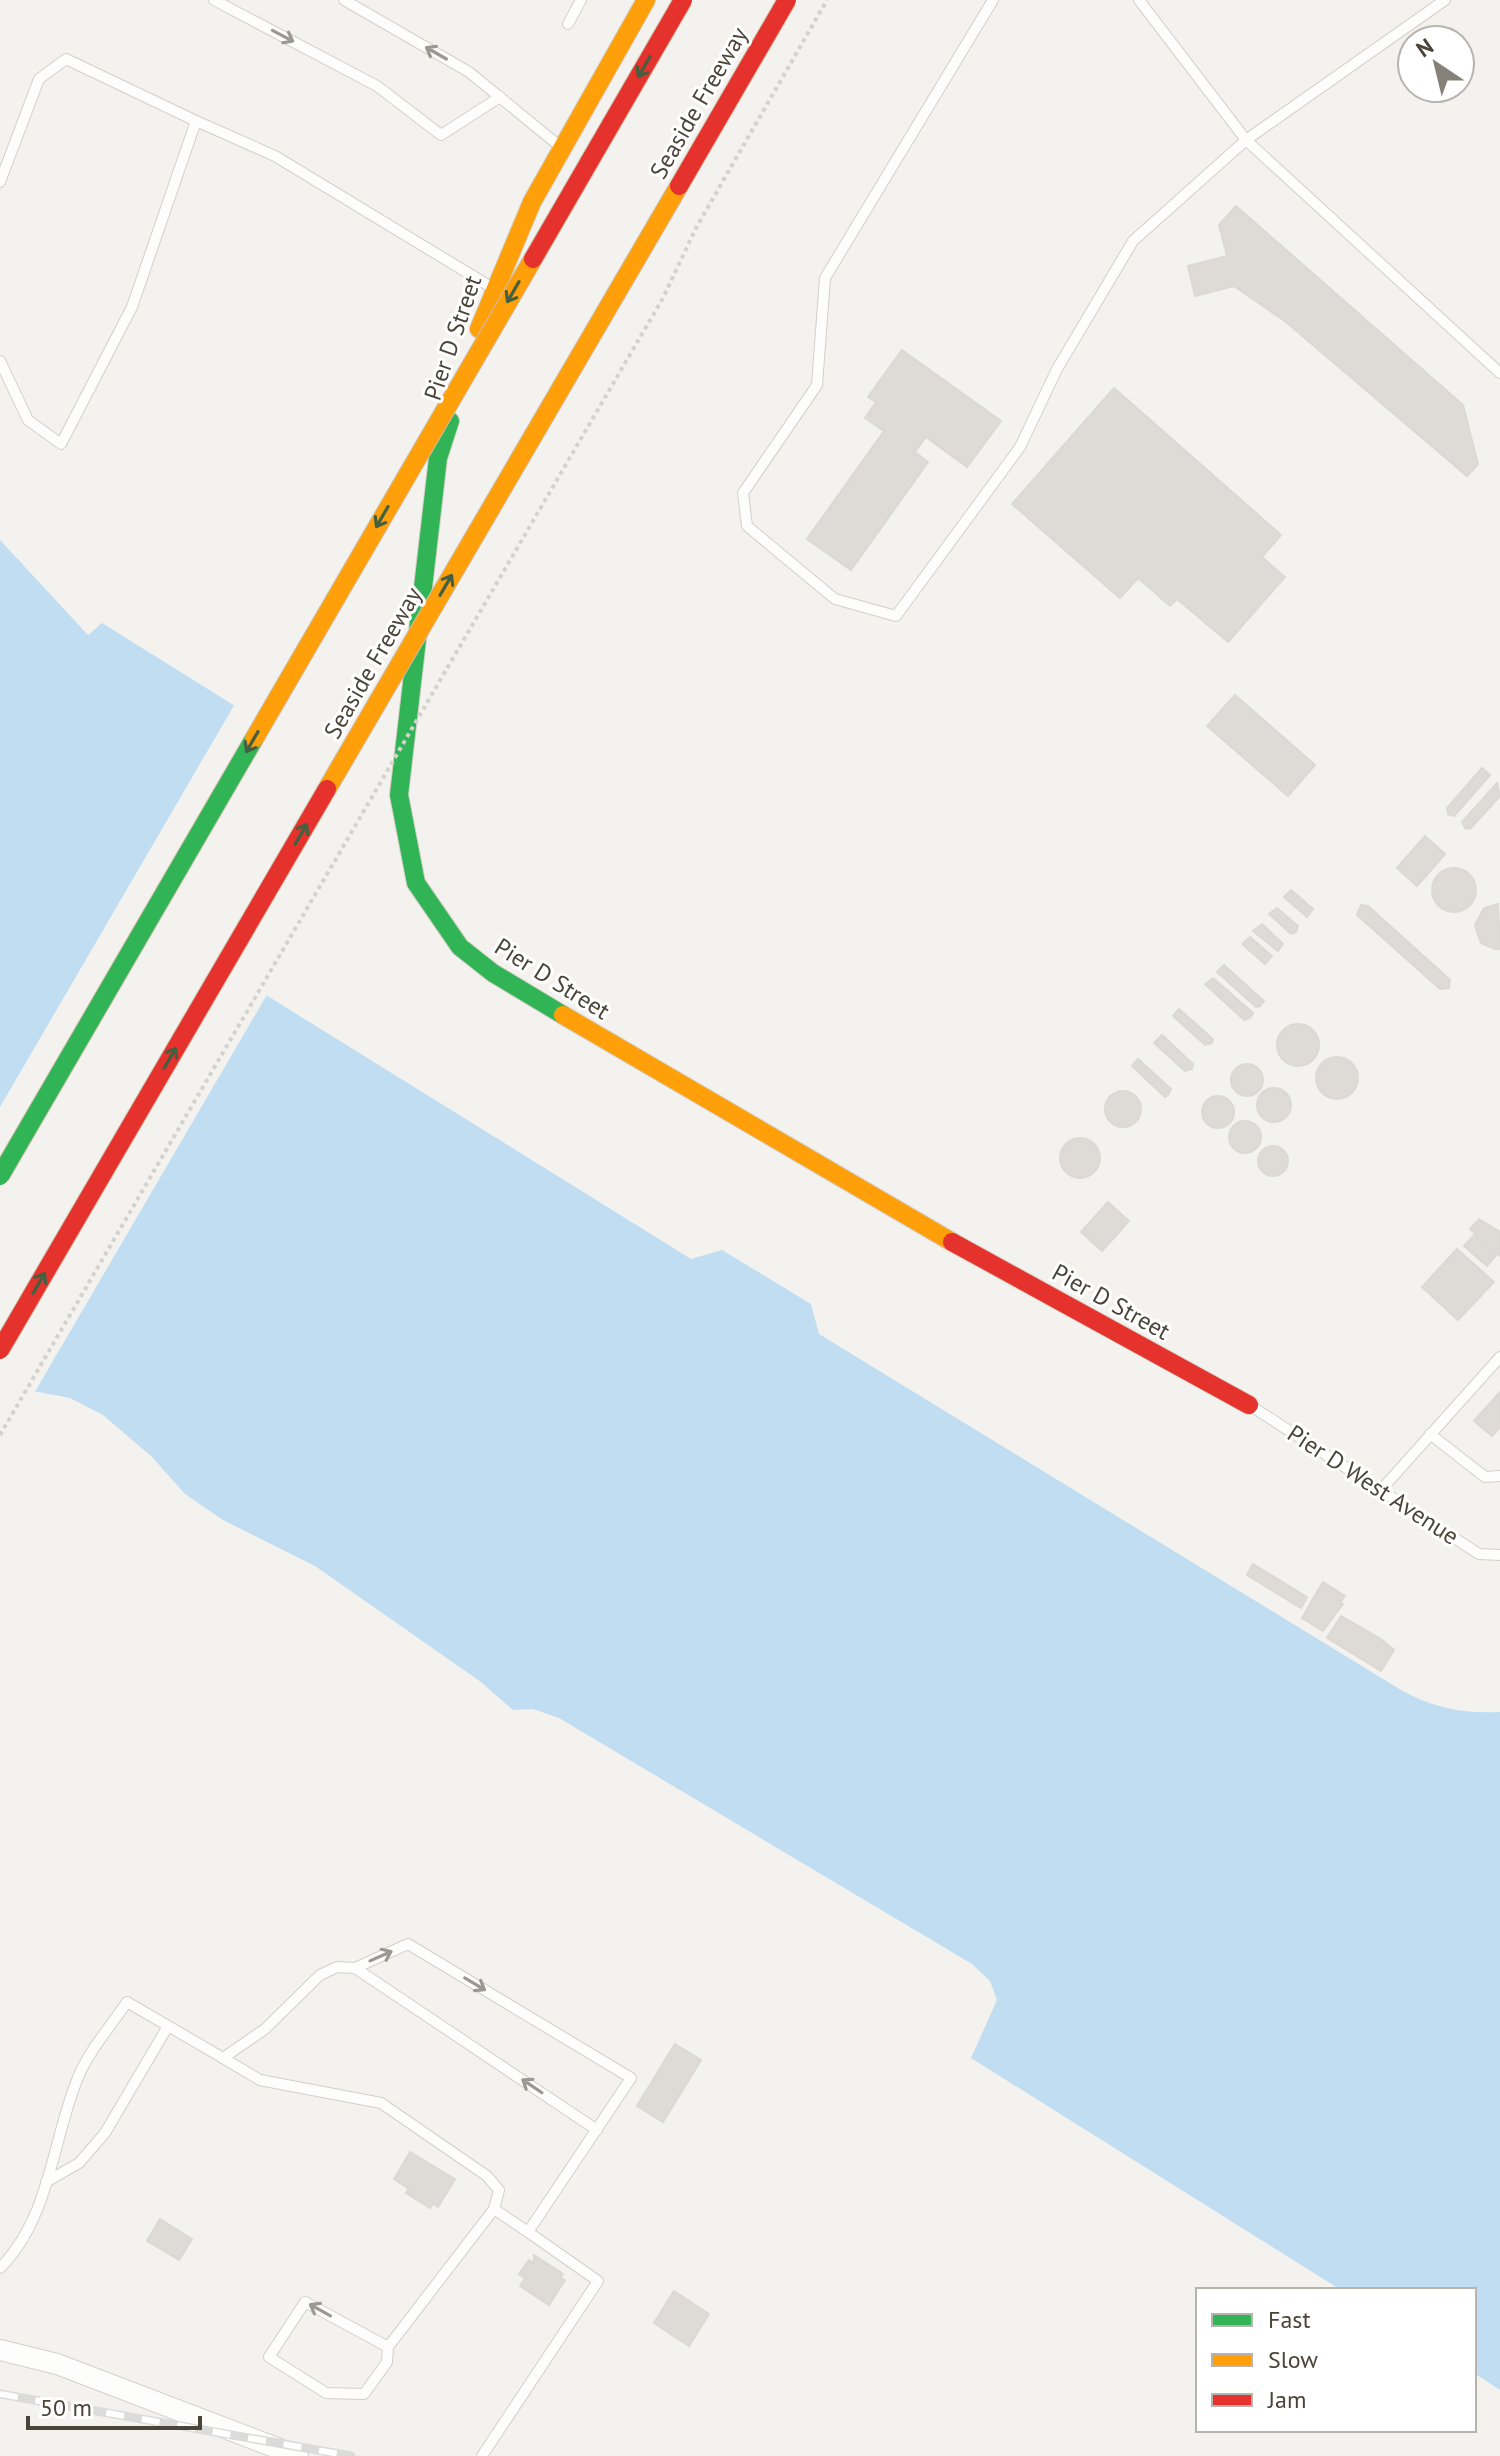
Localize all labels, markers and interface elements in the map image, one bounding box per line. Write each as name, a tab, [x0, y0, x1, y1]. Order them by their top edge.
street label: Seaside Freeway	[643, 21, 755, 184]
north arrow	[1396, 24, 1476, 104]
one-way arrow	[271, 29, 295, 45]
text: N	[1411, 32, 1438, 63]
one-way arrow	[425, 45, 448, 61]
one-way arrow	[636, 55, 652, 78]
street label: Pier D Street	[417, 271, 488, 404]
one-way arrow	[505, 280, 521, 303]
one-way arrow	[374, 505, 390, 528]
one-way arrow	[438, 574, 454, 597]
street label: Seaside Freeway	[317, 581, 429, 744]
one-way arrow	[244, 730, 260, 753]
one-way arrow	[294, 822, 309, 846]
street label: Pier D Street	[489, 931, 616, 1026]
one-way arrow	[162, 1047, 178, 1070]
street label: Pier D Street	[1047, 1256, 1176, 1347]
one-way arrow	[31, 1272, 47, 1295]
street label: Pier D West Avenue	[1282, 1418, 1465, 1552]
one-way arrow	[369, 1948, 393, 1963]
one-way arrow	[463, 1977, 486, 1993]
one-way arrow	[521, 2078, 544, 2094]
legend	[1196, 2288, 1476, 2432]
one-way arrow	[308, 2302, 332, 2317]
text: Fast	[1268, 2304, 1311, 2335]
text: Slow	[1268, 2344, 1318, 2375]
scale bar	[28, 2380, 200, 2430]
text: Jam	[1267, 2384, 1306, 2415]
text: 50 m	[40, 2392, 92, 2423]

